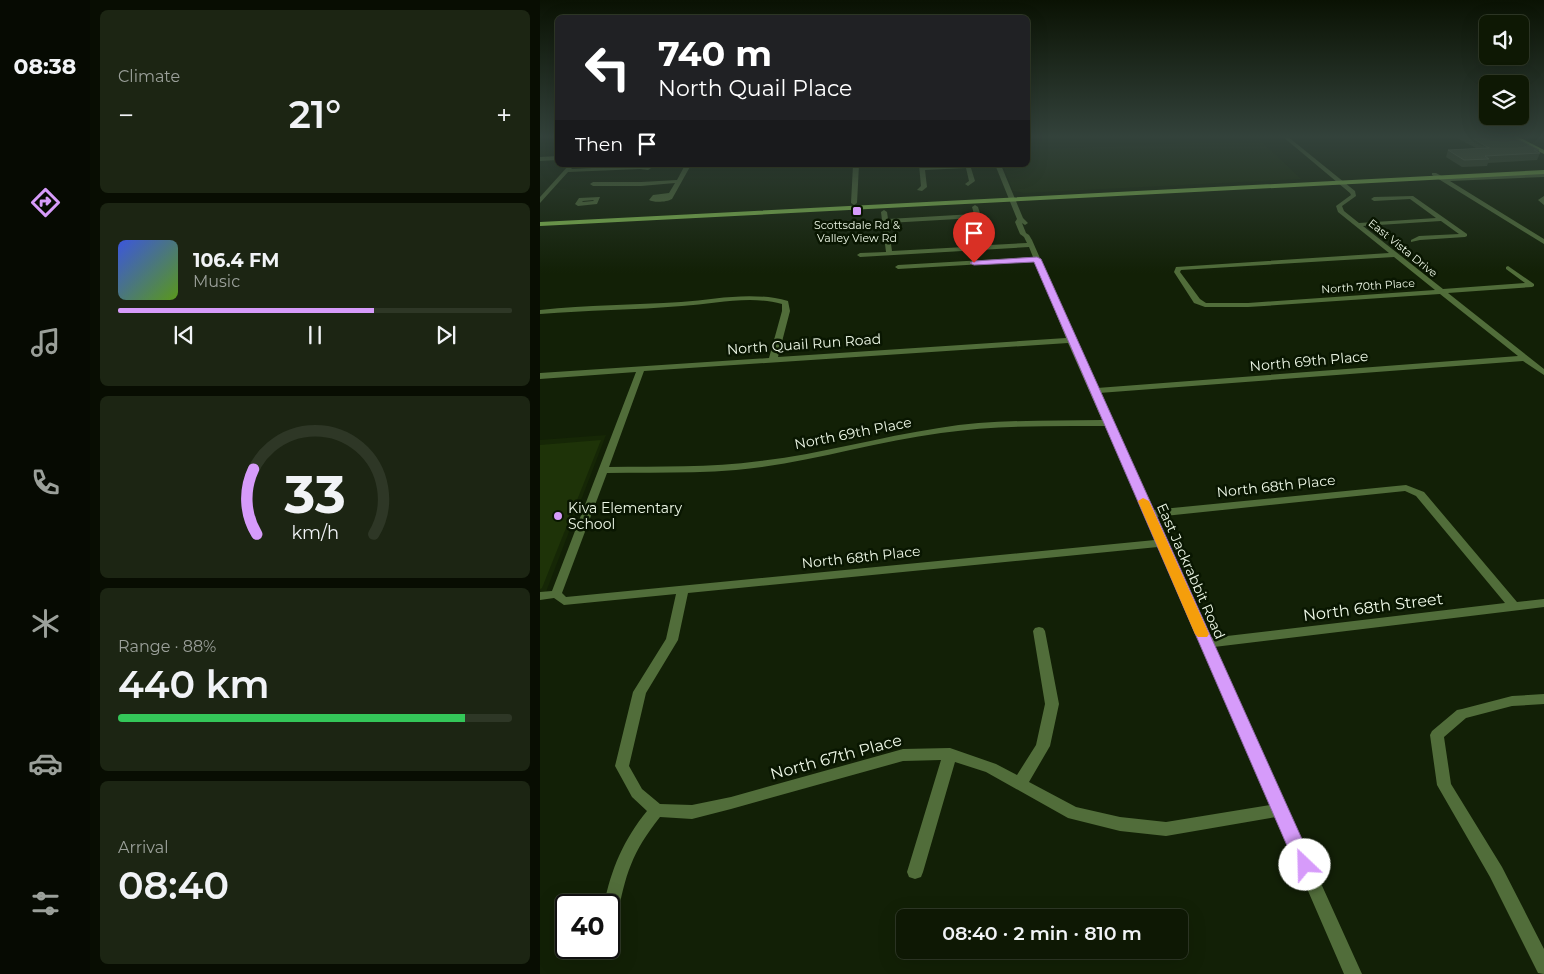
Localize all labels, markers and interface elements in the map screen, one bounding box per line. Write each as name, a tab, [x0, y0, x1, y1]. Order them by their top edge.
map controls	[1479, 15, 1529, 125]
button: sound	[1479, 15, 1529, 65]
text: 740 m	[658, 32, 772, 75]
icon: left	[575, 35, 640, 100]
text: 08:38	[14, 53, 76, 80]
text: Climate	[118, 67, 180, 86]
text: North Quail Place	[658, 75, 852, 102]
button: layers	[1479, 75, 1529, 125]
text: 21°	[289, 91, 341, 138]
text: −	[118, 98, 134, 132]
text: +	[496, 98, 512, 132]
icon: arrive	[633, 130, 661, 158]
text: Then	[575, 133, 623, 156]
icon: directions	[28, 185, 63, 220]
marker: Scottsdale Rd & Valley View Rd	[851, 205, 863, 217]
pin	[953, 212, 995, 263]
street label: East Vista Drive	[1366, 216, 1441, 280]
place label: Scottsdale Rd & Valley View Rd	[814, 218, 901, 245]
icon: arrive	[960, 219, 988, 247]
text: 106.4 FM	[193, 249, 279, 272]
text: Music	[193, 272, 240, 291]
street label: North 70th Place	[1321, 276, 1416, 296]
icon: previous	[170, 321, 198, 349]
icon: pause	[301, 321, 329, 349]
icon: next	[432, 321, 460, 349]
icon: music	[28, 325, 63, 360]
street label: North Quail Run Road	[726, 330, 882, 358]
street label: North 69th Place	[1249, 347, 1369, 375]
street label: North 69th Place	[793, 413, 913, 453]
text: 33	[283, 463, 346, 526]
icon: phone	[28, 465, 63, 500]
street label: North 68th Place	[1216, 471, 1336, 501]
place label: Kiva Elementary School	[568, 499, 683, 533]
street label: East Jackrabbit Road	[1153, 500, 1229, 642]
marker: Kiva Elementary School	[552, 510, 564, 522]
text: km/h	[291, 522, 339, 543]
street label: North 68th Place	[801, 542, 921, 572]
street label: North 68th Street	[1302, 589, 1445, 625]
icon: climate	[28, 606, 63, 641]
text: Range · 88%	[118, 637, 216, 656]
text: 440 km	[118, 661, 270, 708]
street label: North 67th Place	[768, 730, 904, 784]
icon: car	[28, 746, 63, 781]
text: Arrival	[118, 838, 168, 857]
position arrow	[1278, 838, 1330, 890]
text: 08:40	[118, 862, 229, 909]
icon: filters	[28, 886, 63, 921]
speed limit sign: 40	[555, 894, 620, 959]
text: 08:40 · 2 min · 810 m	[942, 922, 1142, 945]

